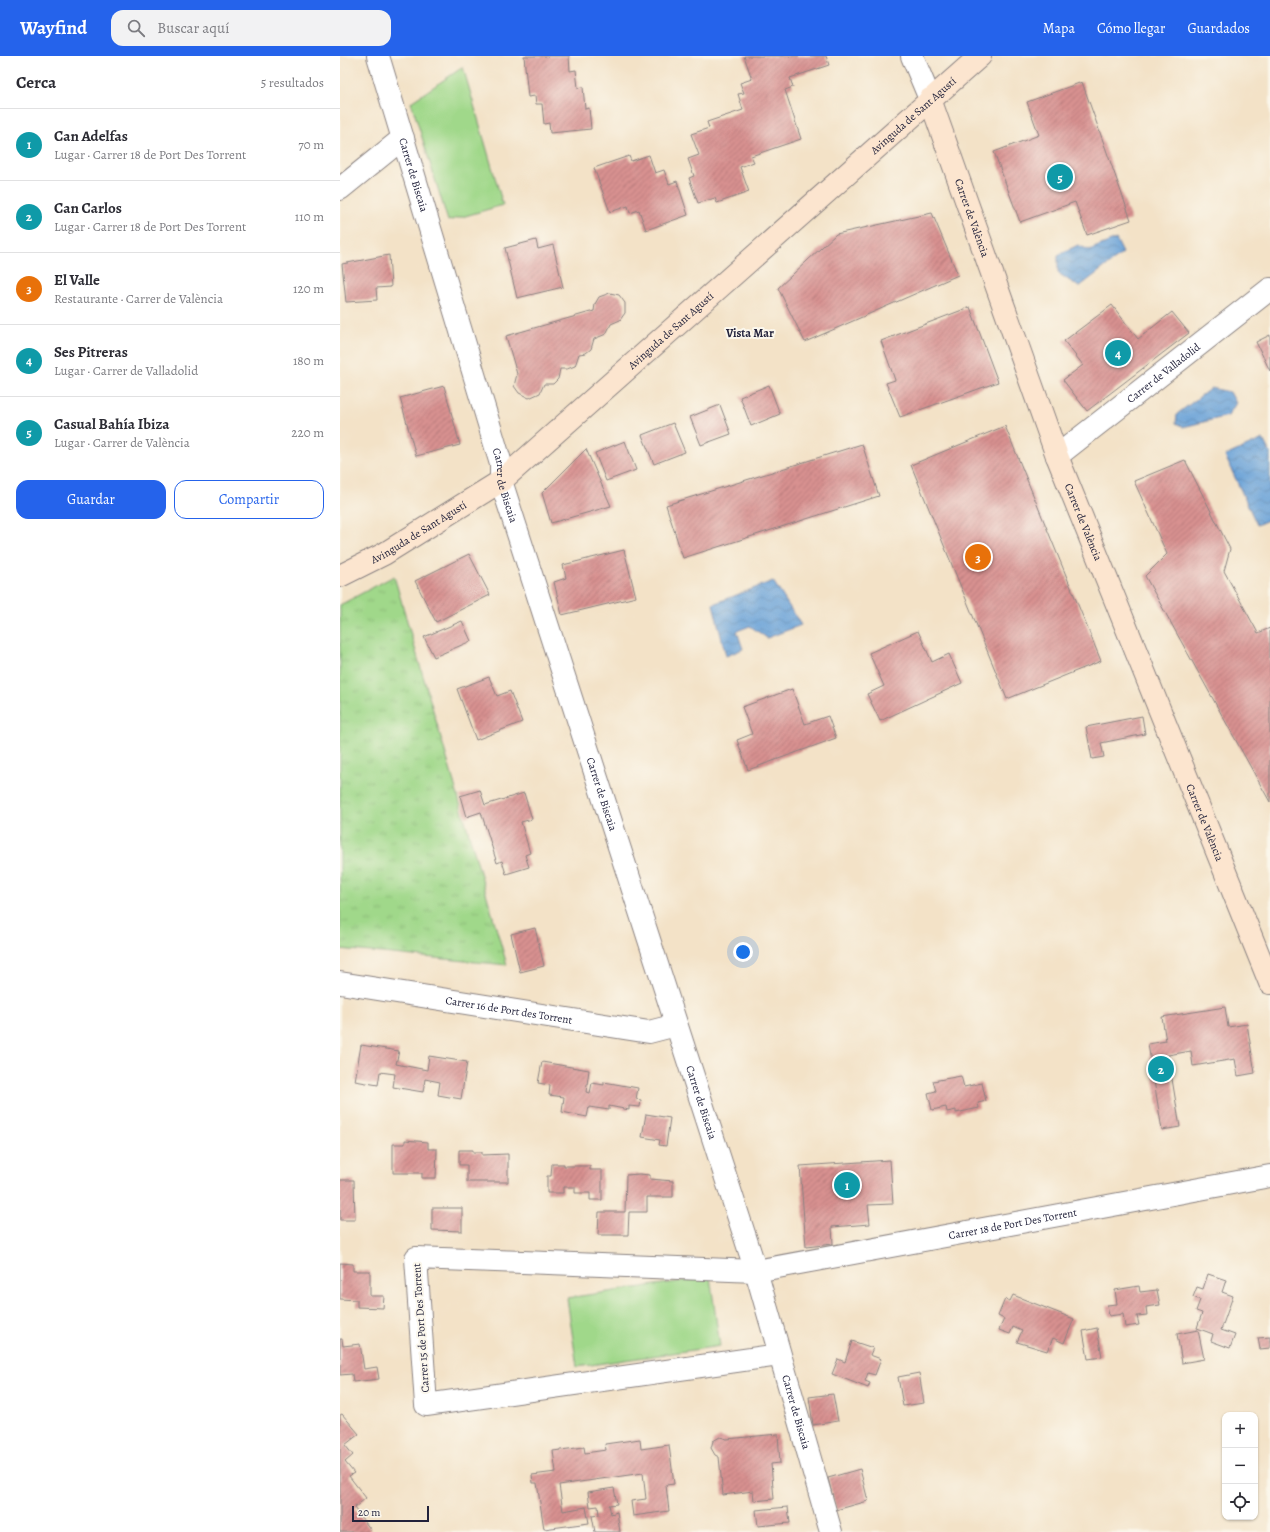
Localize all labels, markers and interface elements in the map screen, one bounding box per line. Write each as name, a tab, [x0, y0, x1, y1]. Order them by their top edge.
search box	[111, 10, 391, 46]
text: Wayfind	[20, 15, 87, 41]
icon: search	[125, 17, 147, 39]
text: Buscar aquí	[157, 18, 229, 38]
text: Mapa	[1043, 19, 1075, 38]
text: Cómo llegar	[1097, 19, 1165, 38]
text: Guardados	[1187, 19, 1250, 38]
text: Cerca	[16, 71, 56, 94]
street label: Avinguda de Sant Agustí	[866, 73, 959, 158]
text: 5 resultados	[261, 74, 324, 91]
text: Can Adelfas	[54, 126, 128, 146]
text: 1	[27, 136, 31, 153]
text: 70 m	[298, 136, 324, 153]
street label: Carrer de Biscaia	[396, 136, 432, 214]
text: Lugar · Carrer 18 de Port Des Torrent	[54, 146, 246, 163]
pin: 5	[1047, 162, 1073, 192]
street label: Carrer de València	[951, 176, 993, 260]
text: Can Carlos	[54, 198, 122, 218]
text: 2	[26, 208, 32, 225]
text: 110 m	[295, 208, 324, 225]
text: Lugar · Carrer 18 de Port Des Torrent	[54, 218, 246, 235]
text: El Valle	[54, 270, 100, 290]
text: 3	[26, 280, 32, 297]
text: 120 m	[293, 280, 324, 297]
street label: Avinguda de Sant Agustí	[624, 288, 717, 373]
text: Restaurante · Carrer de València	[54, 290, 223, 307]
district label: Vista Mar	[725, 325, 774, 341]
pin: 4	[1105, 338, 1131, 368]
street label: Carrer de Valladolid	[1123, 339, 1203, 406]
text: Ses Pitreras	[54, 342, 128, 362]
text: 4	[26, 352, 32, 369]
text: 180 m	[293, 352, 324, 369]
text: Lugar · Carrer de Valladolid	[54, 362, 198, 379]
text: Casual Bahía Ibiza	[54, 414, 170, 434]
text: 5	[26, 424, 32, 441]
text: 220 m	[291, 424, 324, 441]
text: Lugar · Carrer de València	[54, 434, 190, 451]
street label: Carrer de Biscaia	[489, 446, 522, 525]
button: Guardar	[16, 480, 166, 519]
button: Compartir	[174, 480, 324, 519]
street label: Carrer de València	[1061, 481, 1106, 564]
street label: Avinguda de Sant Agustí	[367, 497, 469, 567]
pin: 3	[965, 542, 991, 572]
street label: Carrer de Biscaia	[583, 755, 621, 834]
street label: Carrer de València	[1183, 781, 1228, 864]
your location	[733, 942, 753, 962]
street label: Carrer 16 de Port des Torrent	[444, 992, 574, 1027]
pin: 2	[1148, 1054, 1174, 1084]
street label: Carrer de Biscaia	[683, 1063, 721, 1142]
pin: 1	[834, 1170, 860, 1200]
street label: Carrer 18 de Port Des Torrent	[947, 1204, 1078, 1243]
street label: Carrer 15 de Port Des Torrent	[409, 1263, 433, 1393]
street label: Carrer de Biscaia	[779, 1373, 815, 1452]
map controls	[1222, 1412, 1258, 1520]
button: +	[1222, 1412, 1258, 1448]
button: −	[1222, 1448, 1258, 1484]
button: locate	[1222, 1484, 1258, 1520]
scale bar	[352, 1504, 429, 1523]
text: 20 m	[358, 1505, 380, 1520]

